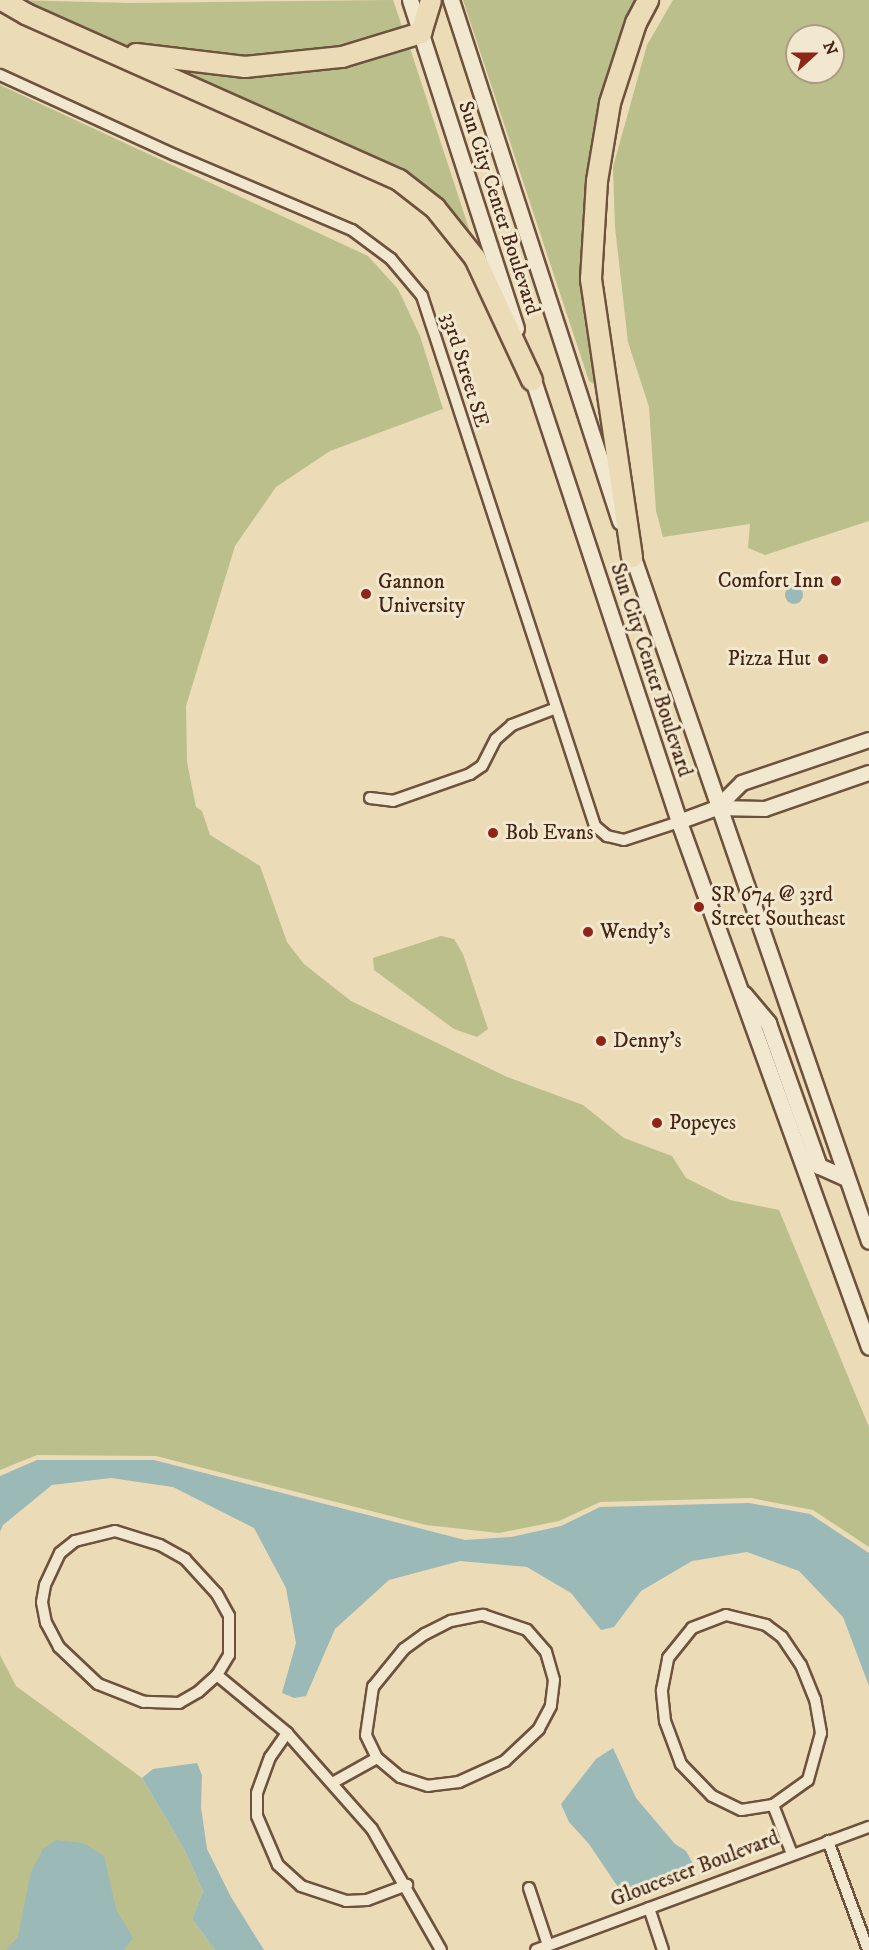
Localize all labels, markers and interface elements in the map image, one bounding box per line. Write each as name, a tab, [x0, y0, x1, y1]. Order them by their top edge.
north arrow	[785, 24, 845, 84]
text: N	[818, 39, 842, 58]
street label: Sun City Center Boulevard	[453, 98, 545, 318]
street label: 33rd Street SE	[436, 310, 494, 430]
street label: Sun City Center Boulevard	[605, 560, 697, 780]
place label: Comfort Inn	[718, 568, 824, 594]
place label: Gannon University	[378, 569, 465, 619]
marker: Comfort Inn	[829, 574, 843, 588]
marker: Gannon University	[359, 587, 373, 601]
place label: Pizza Hut	[728, 646, 811, 672]
marker: Pizza Hut	[816, 652, 830, 666]
place label: Bob Evans	[505, 820, 593, 846]
marker: Bob Evans	[486, 826, 500, 840]
place label: SR 674 @ 33rd Street Southeast	[711, 882, 846, 932]
marker: SR 674 @ 33rd Street Southeast	[692, 900, 706, 914]
place label: Wendy's	[600, 919, 671, 945]
marker: Wendy's	[581, 925, 595, 939]
place label: Denny's	[613, 1028, 681, 1054]
marker: Denny's	[594, 1034, 608, 1048]
place label: Popeyes	[669, 1110, 736, 1136]
marker: Popeyes	[650, 1116, 664, 1130]
street label: Gloucester Boulevard	[607, 1825, 783, 1913]

